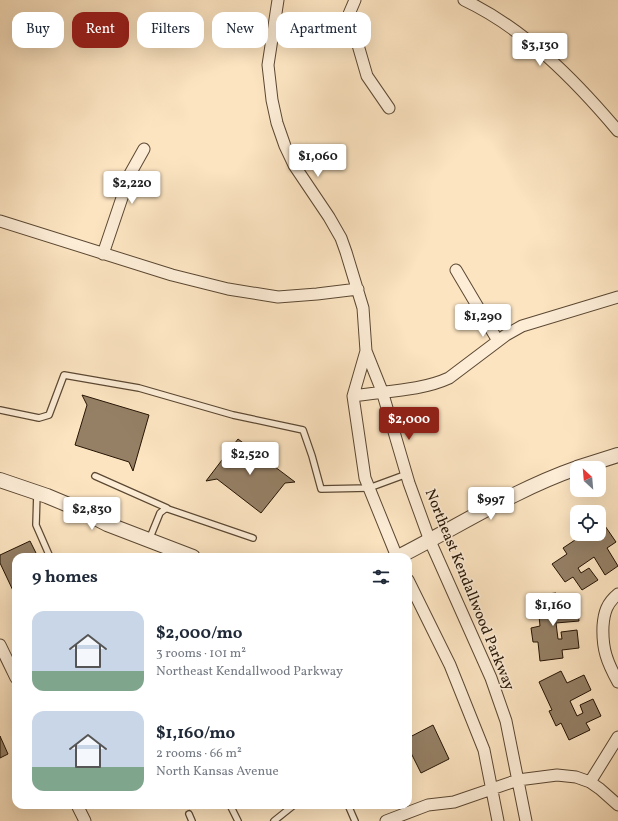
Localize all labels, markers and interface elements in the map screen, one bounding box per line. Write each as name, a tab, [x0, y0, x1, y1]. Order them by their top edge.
chip: Buy	[12, 12, 64, 48]
chip: Rent	[72, 12, 129, 48]
chip: Filters	[137, 12, 204, 48]
chip: New	[212, 12, 268, 48]
chip: Apartment	[276, 12, 371, 48]
pin: $3,130	[507, 33, 573, 67]
text: $3,130	[521, 37, 559, 55]
pin: $1,060	[285, 144, 351, 178]
text: $1,060	[298, 148, 338, 166]
pin: $2,220	[99, 171, 165, 205]
text: $2,220	[112, 175, 152, 193]
pin: $1,290	[450, 304, 516, 338]
text: $1,290	[464, 308, 502, 326]
pin: $2,000	[376, 407, 442, 441]
text: $2,000	[388, 411, 430, 429]
pin: $2,520	[217, 442, 283, 476]
text: $2,520	[231, 446, 269, 464]
north arrow	[570, 461, 606, 497]
map controls	[570, 461, 606, 541]
street label: Northeast Kendallwood Parkway	[419, 486, 519, 694]
pin: $997	[467, 487, 515, 521]
text: $997	[477, 491, 505, 509]
pin: $2,830	[59, 497, 125, 531]
text: $2,830	[72, 501, 112, 519]
button: locate	[570, 505, 606, 541]
text: 9 homes	[32, 566, 98, 589]
icon: filters	[370, 566, 392, 588]
pin: $1,160	[520, 593, 586, 627]
text: $1,160	[535, 597, 571, 615]
text: $2,000/mo	[156, 622, 242, 645]
icon: home	[64, 627, 112, 675]
text: 3 rooms · 101 m²	[156, 645, 246, 663]
text: Northeast Kendallwood Parkway	[156, 663, 343, 681]
text: $1,160/mo	[156, 722, 235, 745]
icon: home	[64, 727, 112, 775]
text: 2 rooms · 66 m²	[156, 745, 242, 763]
text: North Kansas Avenue	[156, 763, 279, 781]

